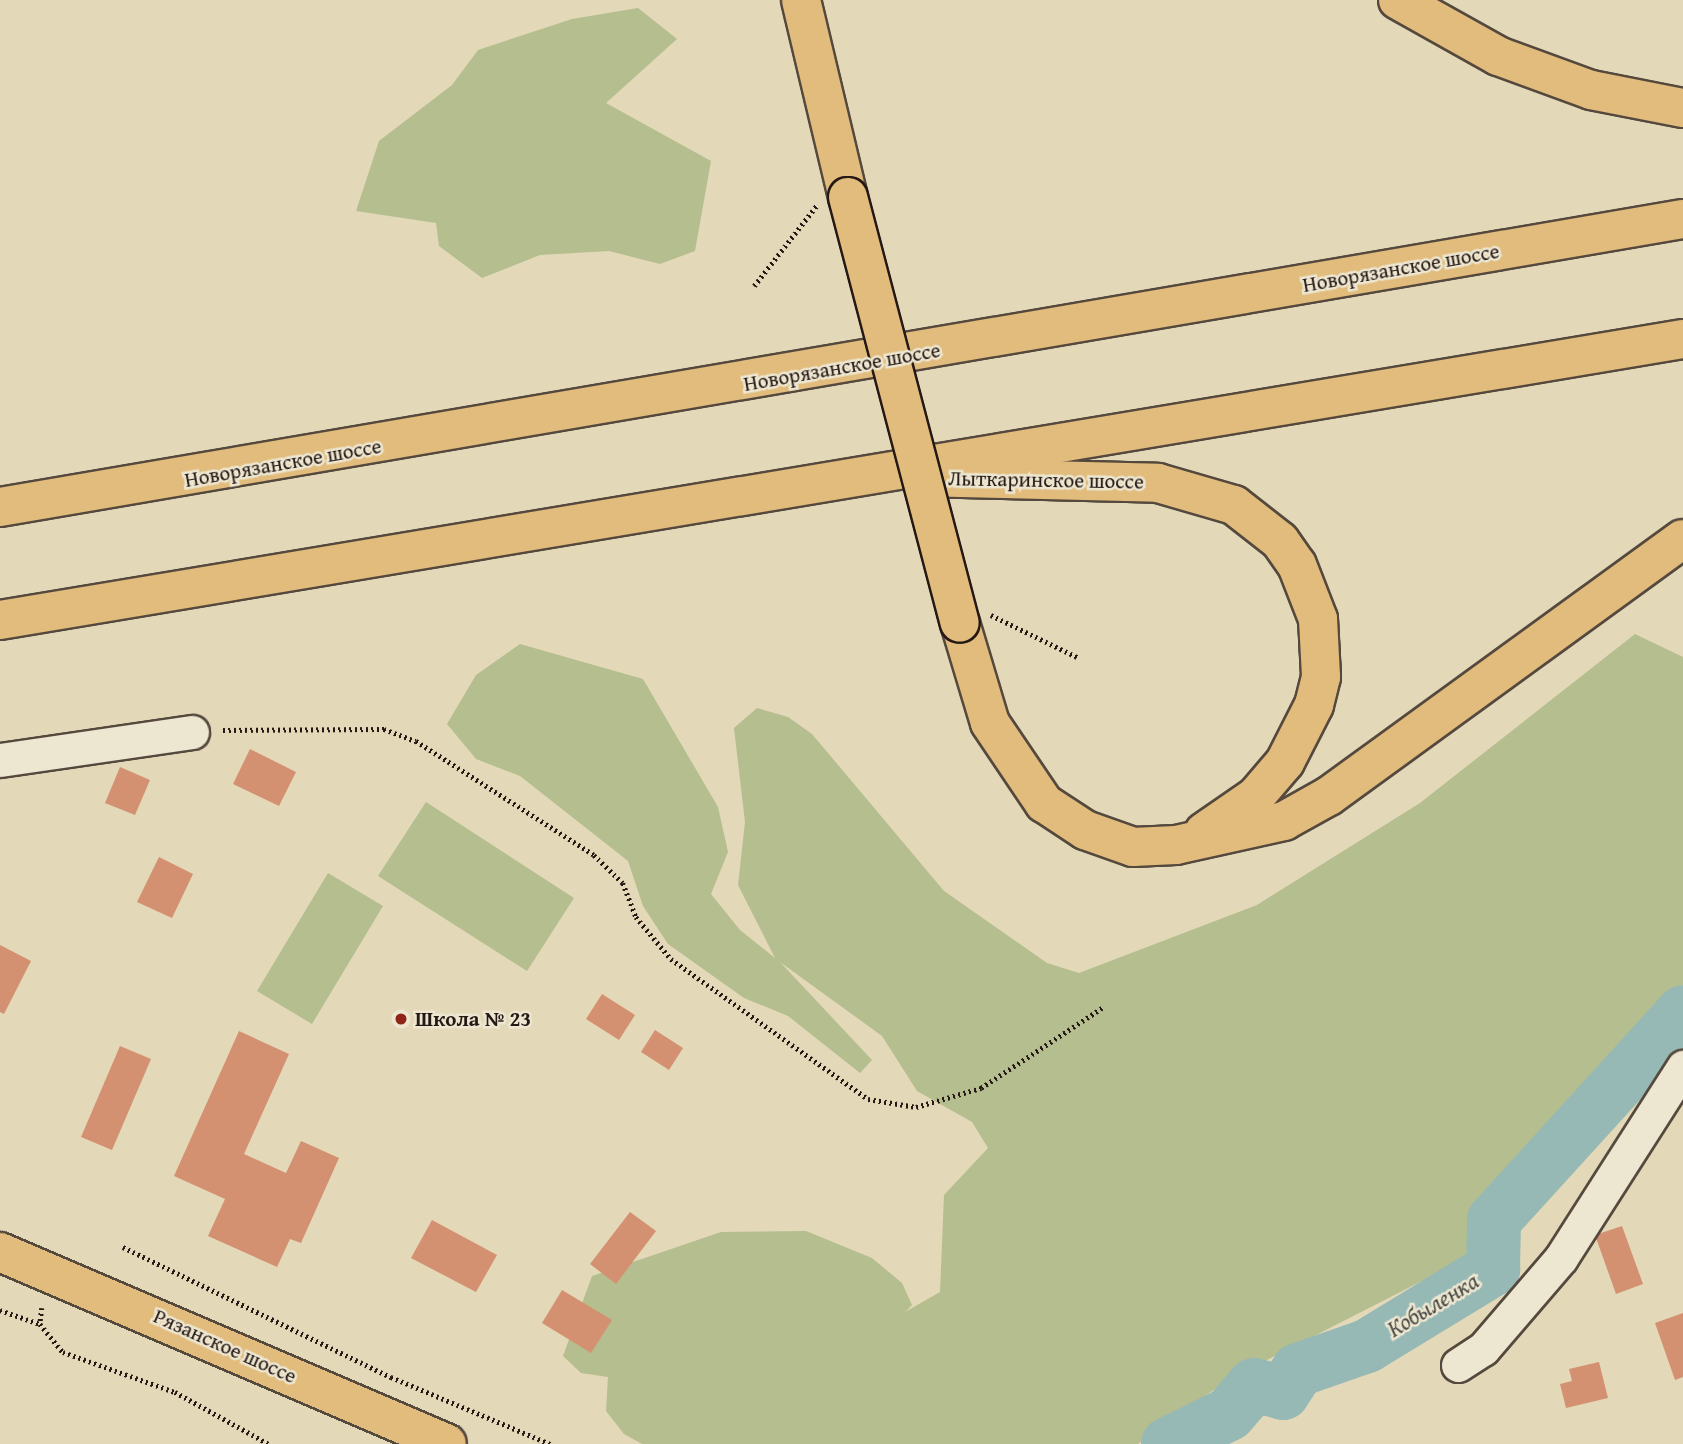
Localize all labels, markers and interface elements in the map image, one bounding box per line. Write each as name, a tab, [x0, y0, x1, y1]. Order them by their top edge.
street label: Новорязанское шоссе	[1301, 238, 1501, 298]
street label: Новорязанское шоссе	[742, 337, 942, 397]
street label: Новорязанское шоссе	[183, 433, 383, 493]
street label: Лыткаринское шоссе	[948, 466, 1144, 494]
place label: Школа № 23	[415, 1006, 531, 1032]
marker: Школа № 23	[393, 1011, 409, 1027]
water label: Кобыленка	[1382, 1267, 1484, 1343]
street label: Рязанское шоссе	[150, 1303, 300, 1389]

